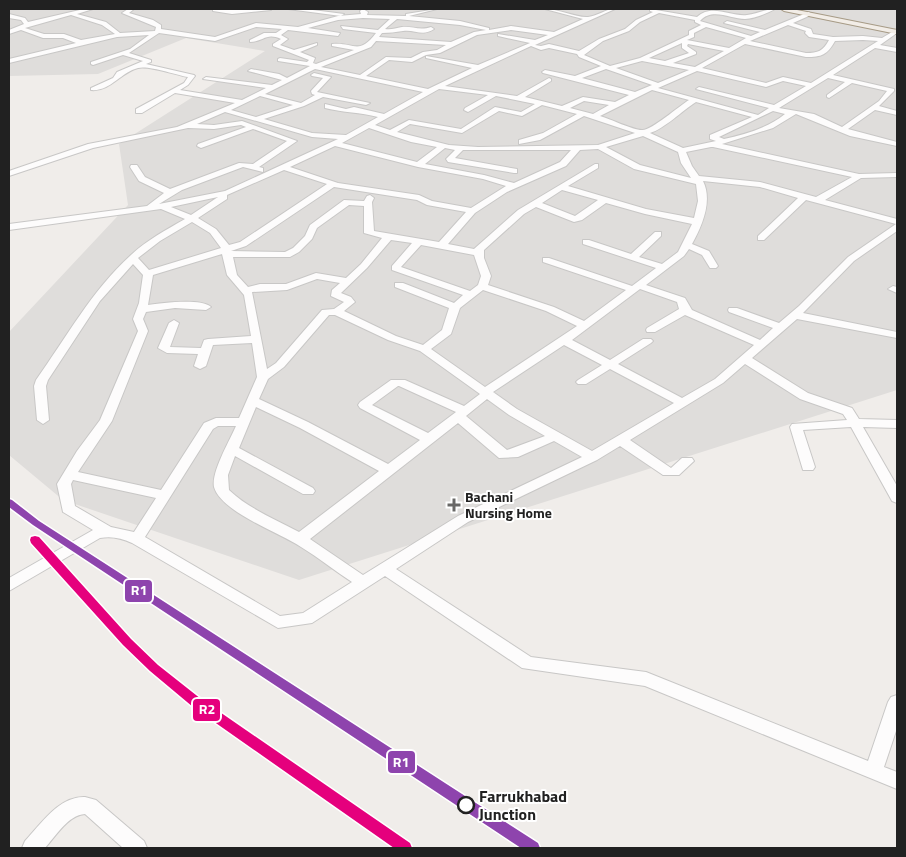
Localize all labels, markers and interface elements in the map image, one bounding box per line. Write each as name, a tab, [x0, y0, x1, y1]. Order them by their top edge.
place label: Bachani Nursing Home	[465, 486, 552, 523]
marker: Bachani Nursing Home	[447, 498, 461, 512]
line badge: R1	[124, 579, 153, 603]
text: R1	[131, 579, 147, 600]
line badge: R2	[192, 698, 221, 722]
text: R2	[199, 698, 215, 719]
line badge: R1	[387, 750, 416, 774]
text: R1	[393, 751, 409, 772]
place label: Farrukhabad Junction	[479, 784, 567, 826]
marker: Farrukhabad Junction	[457, 796, 475, 814]

